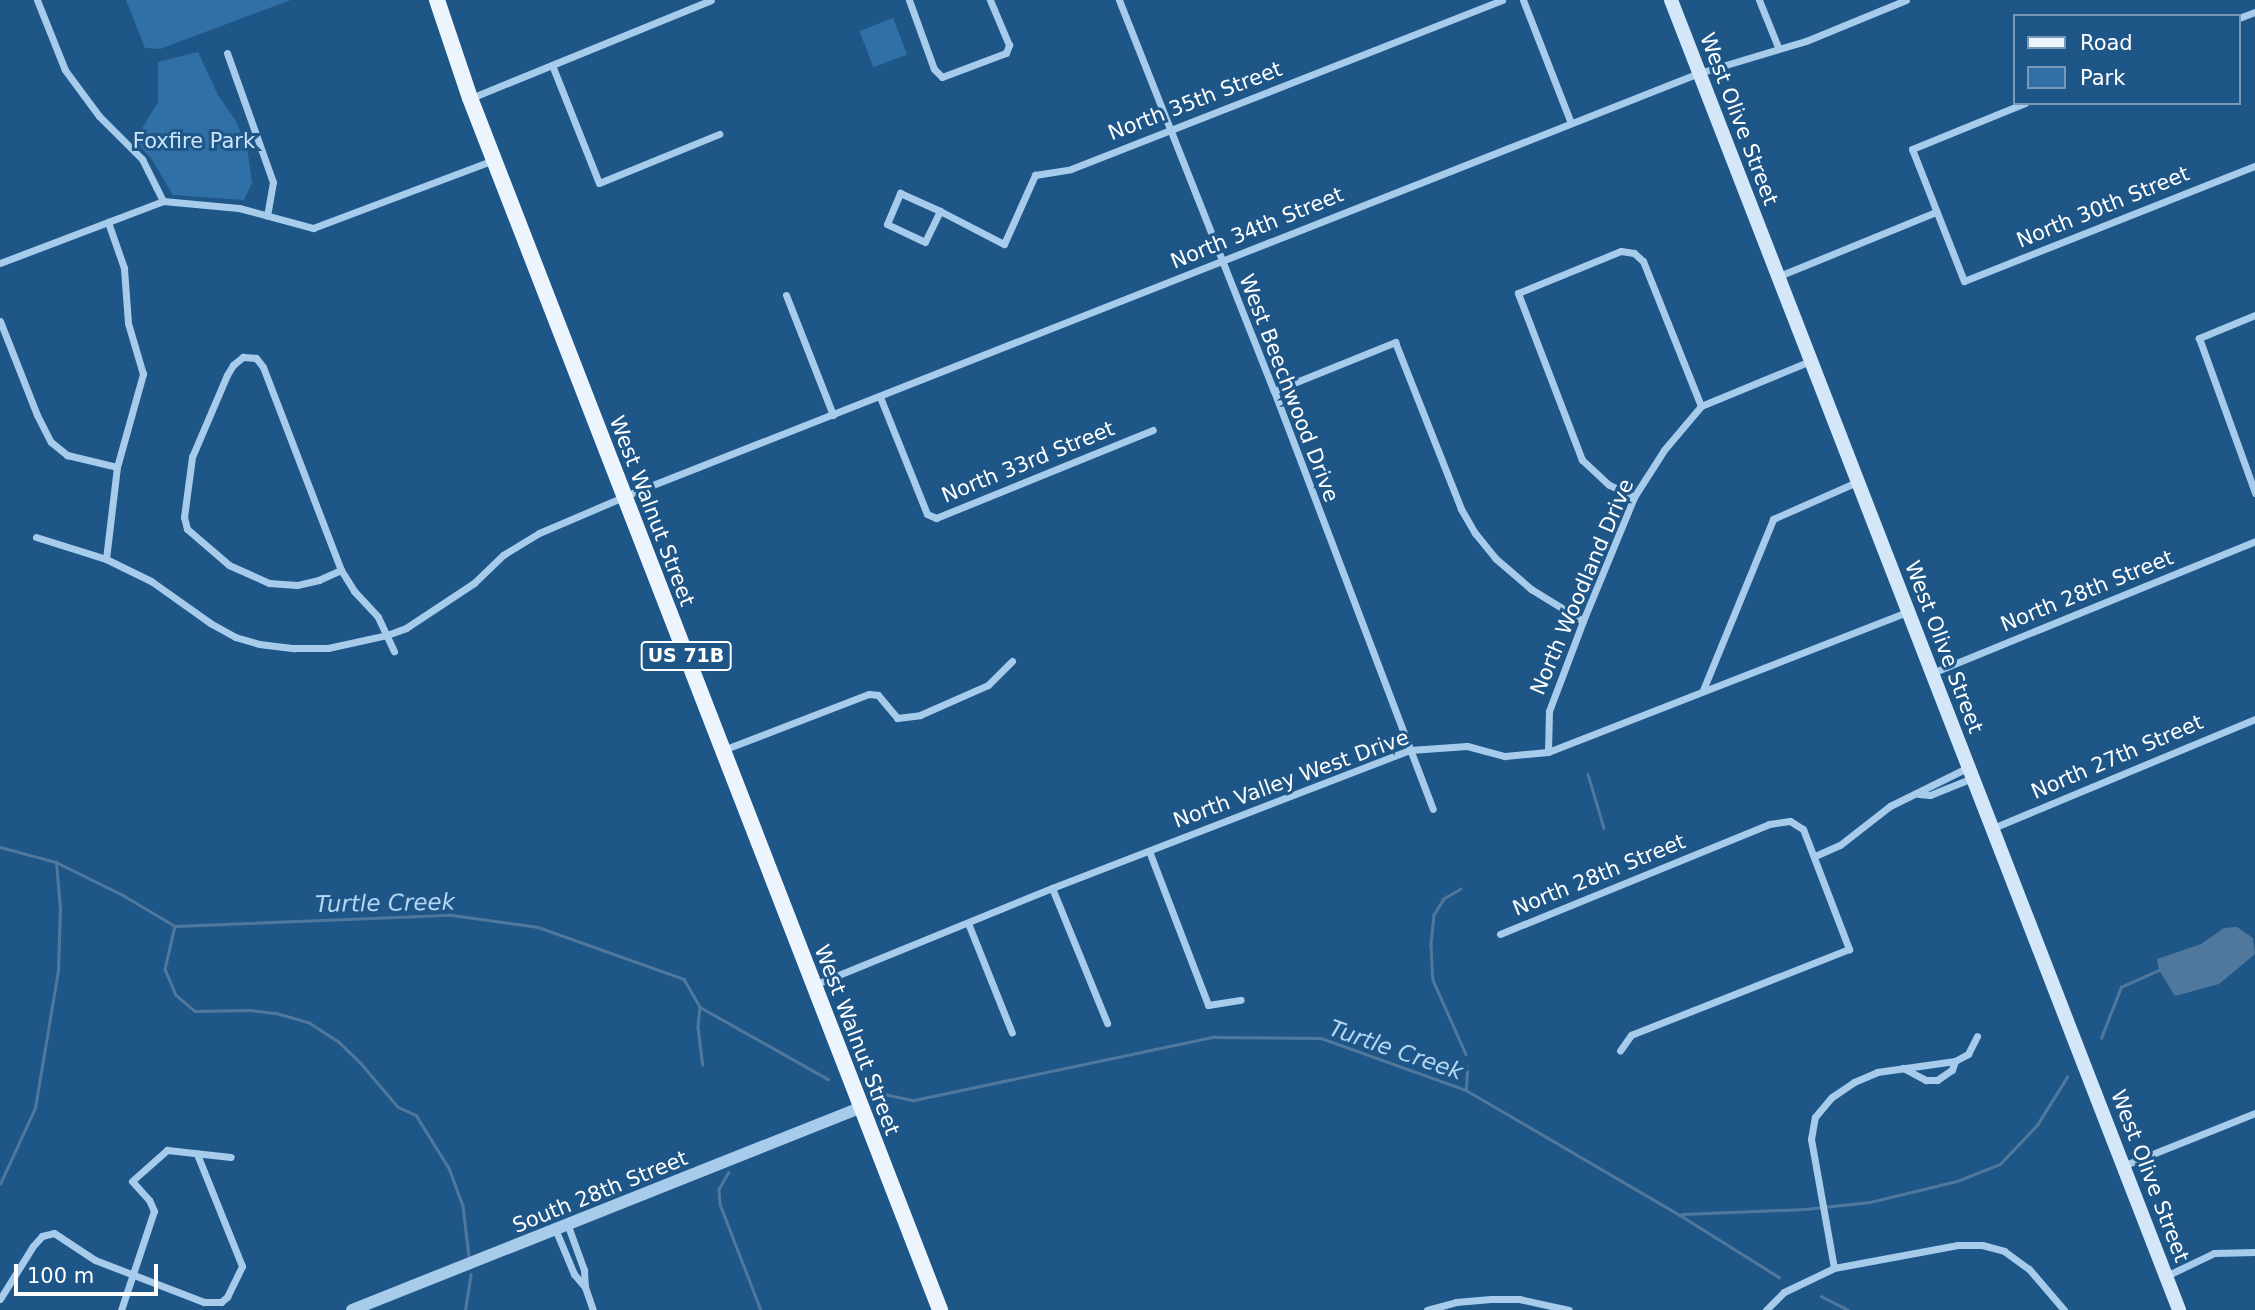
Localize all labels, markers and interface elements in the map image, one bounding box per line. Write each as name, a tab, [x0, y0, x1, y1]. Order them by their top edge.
legend	[2014, 14, 2241, 105]
street label: West Olive Street	[1695, 29, 1783, 209]
text: Road	[2080, 31, 2133, 55]
street label: North 35th Street	[1105, 56, 1285, 146]
text: Park	[2080, 66, 2125, 90]
park label: Foxfire Park	[133, 128, 255, 154]
street label: North 30th Street	[2013, 161, 2193, 253]
street label: North 34th Street	[1167, 182, 1347, 274]
street label: West Beechwood Drive	[1234, 270, 1344, 506]
street label: West Walnut Street	[604, 412, 700, 610]
street label: North 33rd Street	[938, 416, 1118, 508]
street label: North Woodland Drive	[1525, 475, 1639, 699]
street label: North 28th Street	[1997, 545, 2177, 637]
street label: West Olive Street	[1900, 557, 1988, 737]
road number: US 71B	[640, 640, 732, 671]
street label: North 27th Street	[2027, 709, 2207, 805]
street label: North Valley West Drive	[1170, 725, 1412, 833]
street label: North 28th Street	[1509, 829, 1689, 921]
water label: Turtle Creek	[315, 888, 455, 918]
street label: West Walnut Street	[809, 941, 905, 1139]
water label: Turtle Creek	[1325, 1014, 1467, 1086]
street label: West Olive Street	[2106, 1086, 2194, 1266]
street label: South 28th Street	[509, 1145, 691, 1239]
scale bar	[18, 1250, 161, 1294]
text: 100 m	[27, 1264, 94, 1288]

